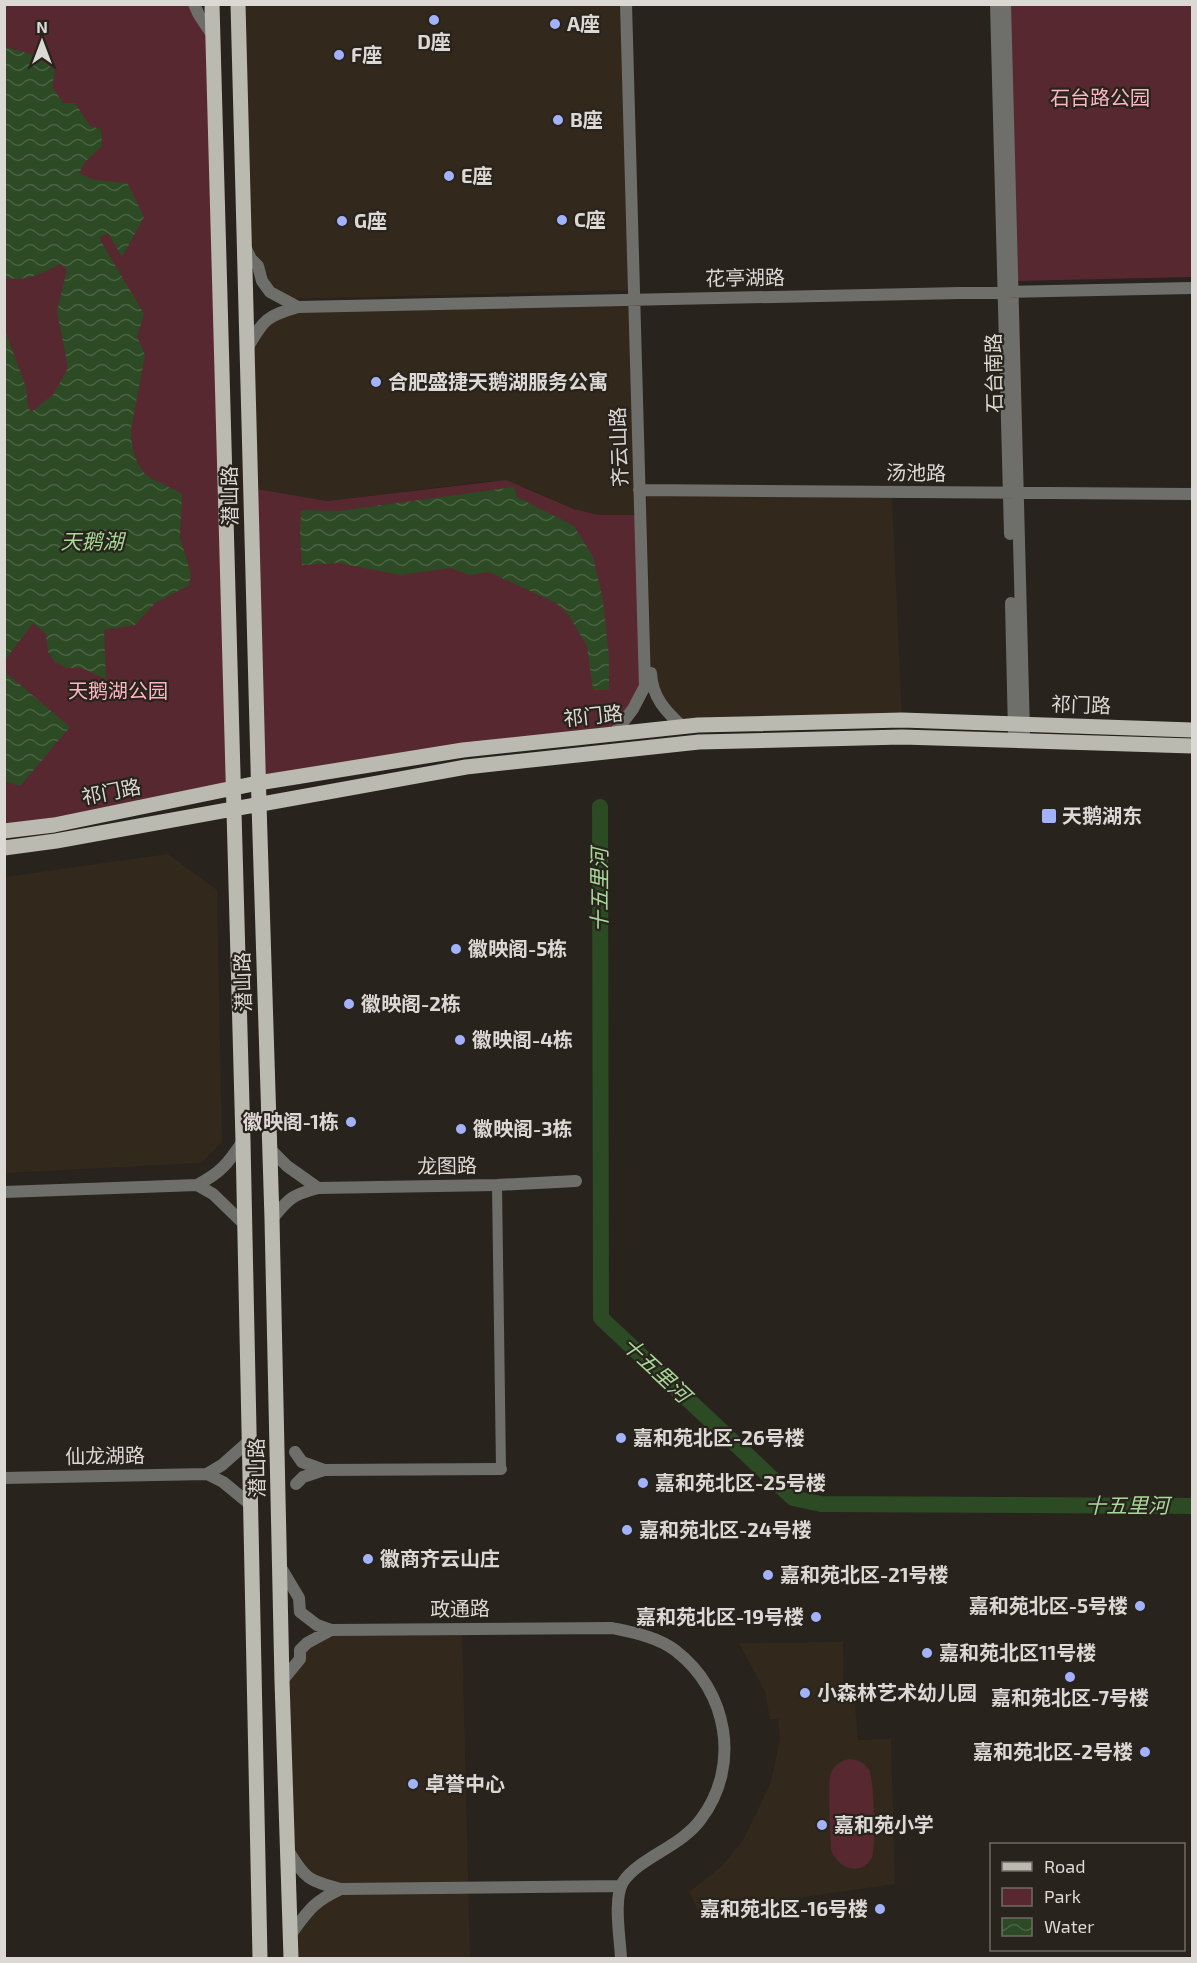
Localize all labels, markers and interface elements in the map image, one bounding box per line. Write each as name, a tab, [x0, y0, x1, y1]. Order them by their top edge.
place label: A座	[567, 11, 600, 35]
north arrow	[12, 12, 72, 72]
marker: D座	[427, 13, 441, 27]
text: N	[36, 17, 48, 36]
marker: A座	[548, 17, 562, 31]
place label: D座	[417, 29, 451, 53]
place label: F座	[351, 42, 382, 66]
marker: F座	[332, 48, 346, 62]
park label: 石台路公园	[1050, 85, 1150, 109]
place label: B座	[570, 107, 603, 131]
marker: B座	[551, 113, 565, 127]
place label: E座	[461, 163, 493, 187]
marker: E座	[442, 169, 456, 183]
place label: C座	[574, 207, 606, 231]
place label: G座	[354, 208, 387, 232]
marker: C座	[555, 213, 569, 227]
marker: G座	[335, 214, 349, 228]
street label: 花亭湖路	[705, 264, 785, 290]
street label: 石台南路	[980, 333, 1006, 413]
place label: 合肥盛捷天鹅湖服务公寓	[388, 369, 608, 393]
marker: 合肥盛捷天鹅湖服务公寓	[369, 375, 383, 389]
street label: 齐云山路	[605, 407, 631, 487]
street label: 汤池路	[886, 459, 946, 485]
street label: 潜山路	[216, 466, 242, 526]
water label: 天鹅湖	[61, 528, 126, 553]
park label: 天鹅湖公园	[68, 678, 168, 702]
street label: 祁门路	[1051, 691, 1111, 717]
street label: 祁门路	[562, 700, 624, 730]
street label: 祁门路	[79, 774, 143, 809]
place label: 天鹅湖东	[1062, 803, 1142, 827]
marker: 天鹅湖东	[1040, 807, 1058, 825]
water label: 十五里河	[586, 844, 611, 932]
place label: 徽映阁-5栋	[468, 936, 567, 960]
marker: 徽映阁-5栋	[449, 942, 463, 956]
street label: 潜山路	[229, 952, 255, 1012]
place label: 徽映阁-2栋	[361, 991, 461, 1015]
marker: 徽映阁-2栋	[342, 997, 356, 1011]
place label: 徽映阁-4栋	[472, 1027, 573, 1051]
marker: 徽映阁-4栋	[453, 1033, 467, 1047]
place label: 徽映阁-1栋	[243, 1109, 339, 1133]
marker: 徽映阁-1栋	[344, 1115, 358, 1129]
place label: 徽映阁-3栋	[473, 1116, 573, 1140]
marker: 徽映阁-3栋	[454, 1122, 468, 1136]
street label: 龙图路	[417, 1152, 477, 1178]
water label: 十五里河	[618, 1331, 699, 1409]
place label: 嘉和苑北区-26号楼	[633, 1425, 805, 1449]
marker: 嘉和苑北区-26号楼	[614, 1431, 628, 1445]
street label: 潜山路	[243, 1438, 269, 1498]
street label: 仙龙湖路	[65, 1442, 145, 1468]
place label: 嘉和苑北区-25号楼	[655, 1470, 826, 1494]
marker: 嘉和苑北区-25号楼	[636, 1476, 650, 1490]
water label: 十五里河	[1085, 1492, 1173, 1517]
place label: 嘉和苑北区-24号楼	[639, 1517, 812, 1541]
marker: 嘉和苑北区-24号楼	[620, 1523, 634, 1537]
place label: 徽商齐云山庄	[380, 1546, 500, 1570]
marker: 徽商齐云山庄	[361, 1552, 375, 1566]
place label: 嘉和苑北区-21号楼	[780, 1562, 949, 1586]
marker: 嘉和苑北区-21号楼	[761, 1568, 775, 1582]
place label: 嘉和苑北区-5号楼	[969, 1593, 1128, 1617]
street label: 政通路	[430, 1595, 490, 1621]
marker: 嘉和苑北区-5号楼	[1133, 1599, 1147, 1613]
place label: 嘉和苑北区-19号楼	[636, 1604, 804, 1628]
marker: 嘉和苑北区-19号楼	[809, 1610, 823, 1624]
place label: 嘉和苑北区11号楼	[939, 1640, 1096, 1664]
marker: 嘉和苑北区11号楼	[920, 1646, 934, 1660]
marker: 嘉和苑北区-7号楼	[1063, 1670, 1077, 1684]
place label: 小森林艺术幼儿园	[817, 1680, 977, 1704]
place label: 嘉和苑北区-7号楼	[991, 1685, 1149, 1709]
marker: 小森林艺术幼儿园	[798, 1686, 812, 1700]
place label: 嘉和苑北区-2号楼	[973, 1739, 1133, 1763]
marker: 嘉和苑北区-2号楼	[1138, 1745, 1152, 1759]
place label: 卓誉中心	[425, 1771, 505, 1795]
marker: 卓誉中心	[406, 1777, 420, 1791]
place label: 嘉和苑小学	[834, 1812, 934, 1836]
marker: 嘉和苑小学	[815, 1818, 829, 1832]
legend	[990, 1843, 1185, 1951]
text: Road	[1044, 1855, 1085, 1877]
text: Park	[1044, 1885, 1081, 1907]
place label: 嘉和苑北区-16号楼	[700, 1896, 868, 1920]
marker: 嘉和苑北区-16号楼	[873, 1902, 887, 1916]
text: Water	[1044, 1915, 1094, 1937]

